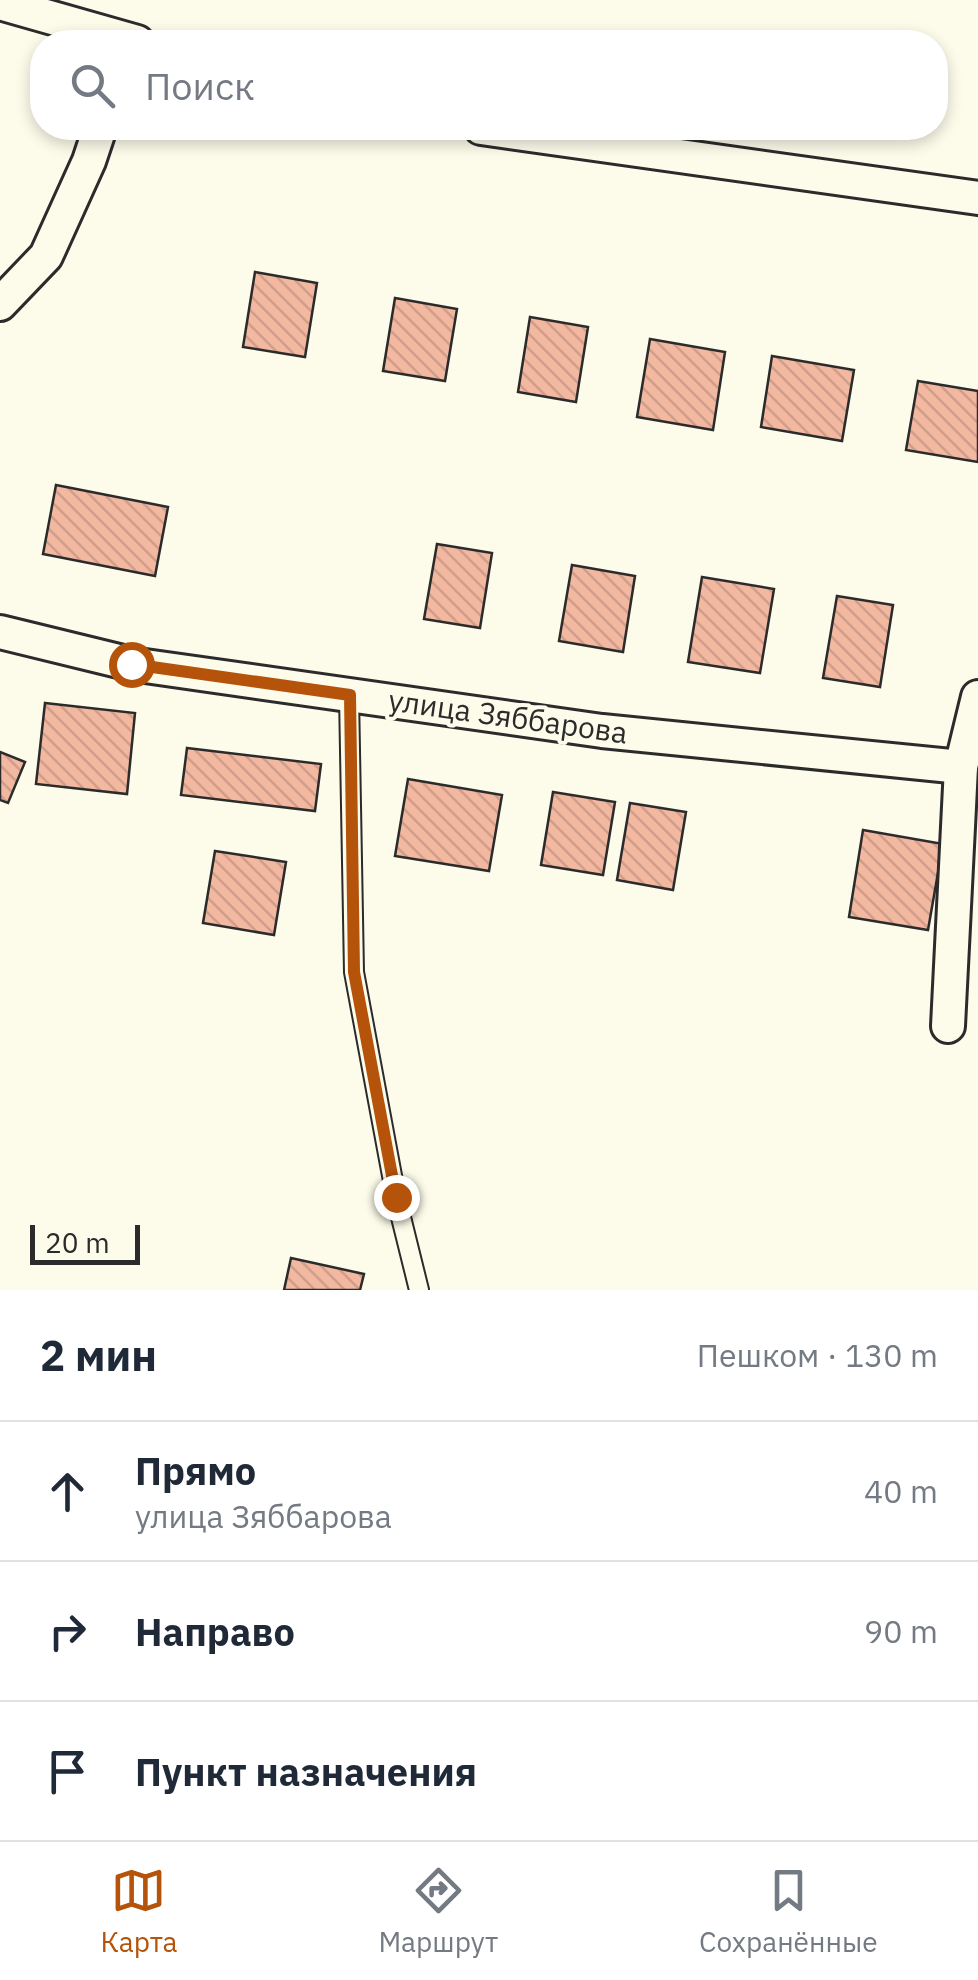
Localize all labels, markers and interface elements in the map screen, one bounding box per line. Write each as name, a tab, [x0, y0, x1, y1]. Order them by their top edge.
search box	[30, 30, 948, 140]
icon: search	[65, 58, 120, 113]
text: Поиск	[145, 61, 255, 110]
route start	[109, 642, 155, 688]
street label: улица Зяббарова	[386, 679, 630, 752]
route end	[374, 1175, 420, 1221]
scale bar	[30, 1220, 140, 1264]
text: 20 m	[45, 1224, 110, 1261]
text: 2 мин	[40, 1328, 157, 1383]
text: Пешком · 130 m	[697, 1334, 938, 1376]
text: Прямо	[135, 1446, 256, 1495]
icon: ahead	[40, 1464, 95, 1519]
text: 40 m	[864, 1470, 938, 1512]
text: улица Зяббарова	[135, 1495, 392, 1537]
icon: right	[40, 1604, 95, 1659]
text: Направо	[135, 1607, 295, 1656]
text: 90 m	[864, 1610, 938, 1652]
icon: arrive	[40, 1744, 95, 1799]
text: Пункт назначения	[135, 1747, 477, 1796]
tab: Карта	[100, 1863, 178, 1960]
tab: Маршрут	[378, 1863, 498, 1960]
tab: Сохранённые	[699, 1863, 878, 1960]

